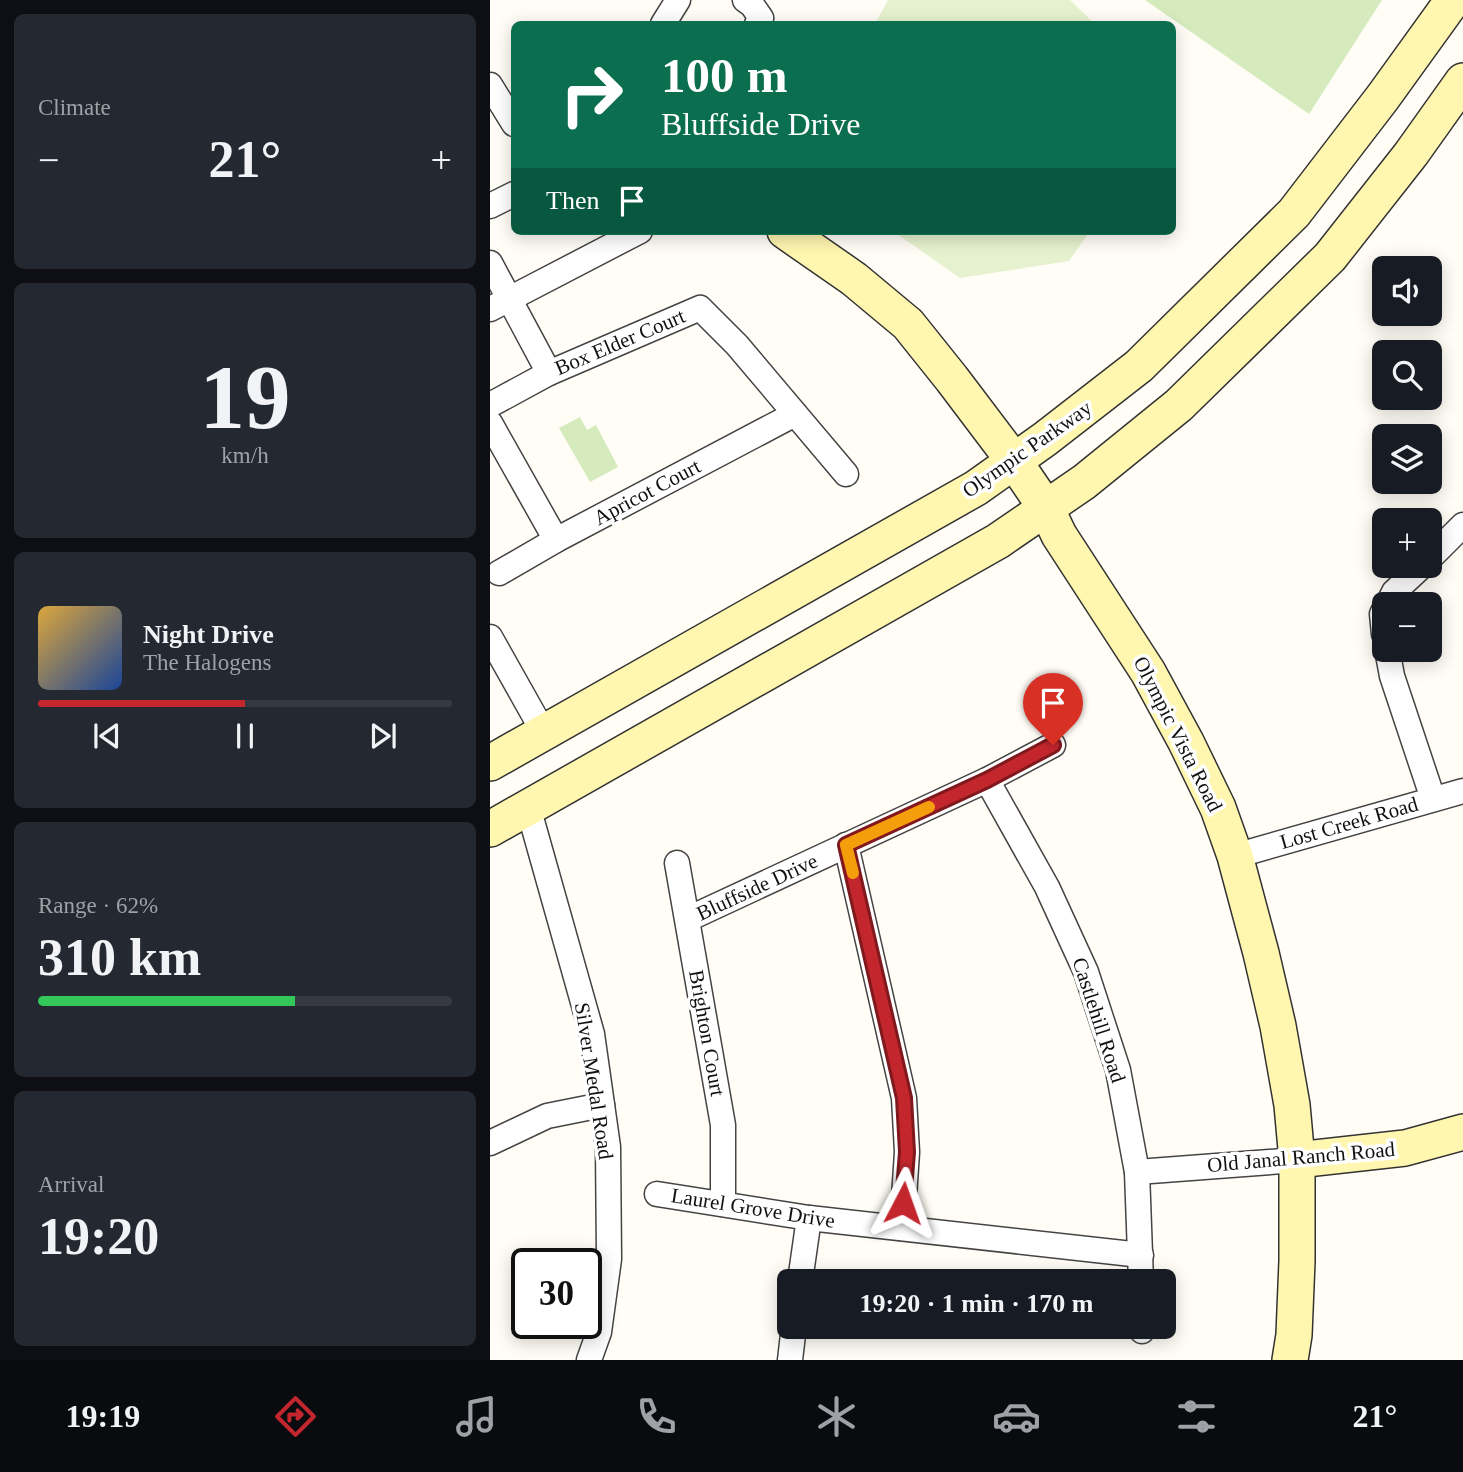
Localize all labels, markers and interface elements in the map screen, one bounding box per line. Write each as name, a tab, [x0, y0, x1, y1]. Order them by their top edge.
text: 100 m	[661, 48, 788, 103]
icon: right	[546, 49, 637, 140]
text: Climate	[38, 95, 111, 120]
text: Bluffside Drive	[661, 106, 860, 142]
text: 21°	[209, 131, 281, 188]
text: −	[38, 139, 59, 181]
text: +	[431, 139, 452, 181]
icon: arrive	[613, 182, 651, 220]
text: Then	[546, 186, 599, 215]
map controls	[1372, 256, 1442, 662]
button: sound	[1372, 256, 1442, 326]
street label: Box Elder Court	[551, 304, 689, 380]
button: search	[1372, 340, 1442, 410]
text: 19	[200, 347, 291, 448]
street label: Olympic Parkway	[958, 395, 1097, 502]
button: layers	[1372, 424, 1442, 494]
text: km/h	[221, 443, 269, 468]
street label: Apricot Court	[590, 454, 705, 530]
button: +	[1372, 508, 1442, 578]
button: −	[1372, 592, 1442, 662]
text: Night Drive	[143, 620, 274, 649]
text: The Halogens	[143, 650, 271, 675]
street label: Olympic Vista Road	[1128, 652, 1228, 816]
pin	[1023, 673, 1083, 745]
icon: arrive	[1034, 684, 1072, 722]
icon: previous	[88, 717, 126, 755]
icon: pause	[226, 717, 264, 755]
icon: next	[364, 717, 402, 755]
street label: Lost Creek Road	[1277, 792, 1421, 854]
street label: Bluffside Drive	[693, 848, 821, 926]
text: Range · 62%	[38, 893, 158, 918]
text: 310 km	[38, 929, 201, 986]
street label: Castlehill Road	[1067, 954, 1131, 1086]
street label: Brighton Court	[684, 968, 730, 1098]
street label: Silver Medal Road	[570, 1001, 618, 1162]
street label: Old Janal Ranch Road	[1206, 1137, 1396, 1177]
position arrow	[866, 1166, 940, 1240]
text: Arrival	[38, 1172, 104, 1197]
street label: Laurel Grove Drive	[669, 1183, 837, 1233]
text: 19:20	[38, 1208, 159, 1265]
speed limit sign: 30	[511, 1248, 602, 1339]
text: 19:20 · 1 min · 170 m	[860, 1289, 1094, 1318]
icon: directions	[271, 1392, 320, 1441]
icon: music	[452, 1392, 501, 1441]
icon: phone	[632, 1392, 681, 1441]
icon: climate	[812, 1392, 861, 1441]
icon: car	[992, 1392, 1041, 1441]
icon: filters	[1172, 1392, 1221, 1441]
text: 19:19	[66, 1398, 140, 1434]
text: 21°	[1353, 1398, 1397, 1434]

